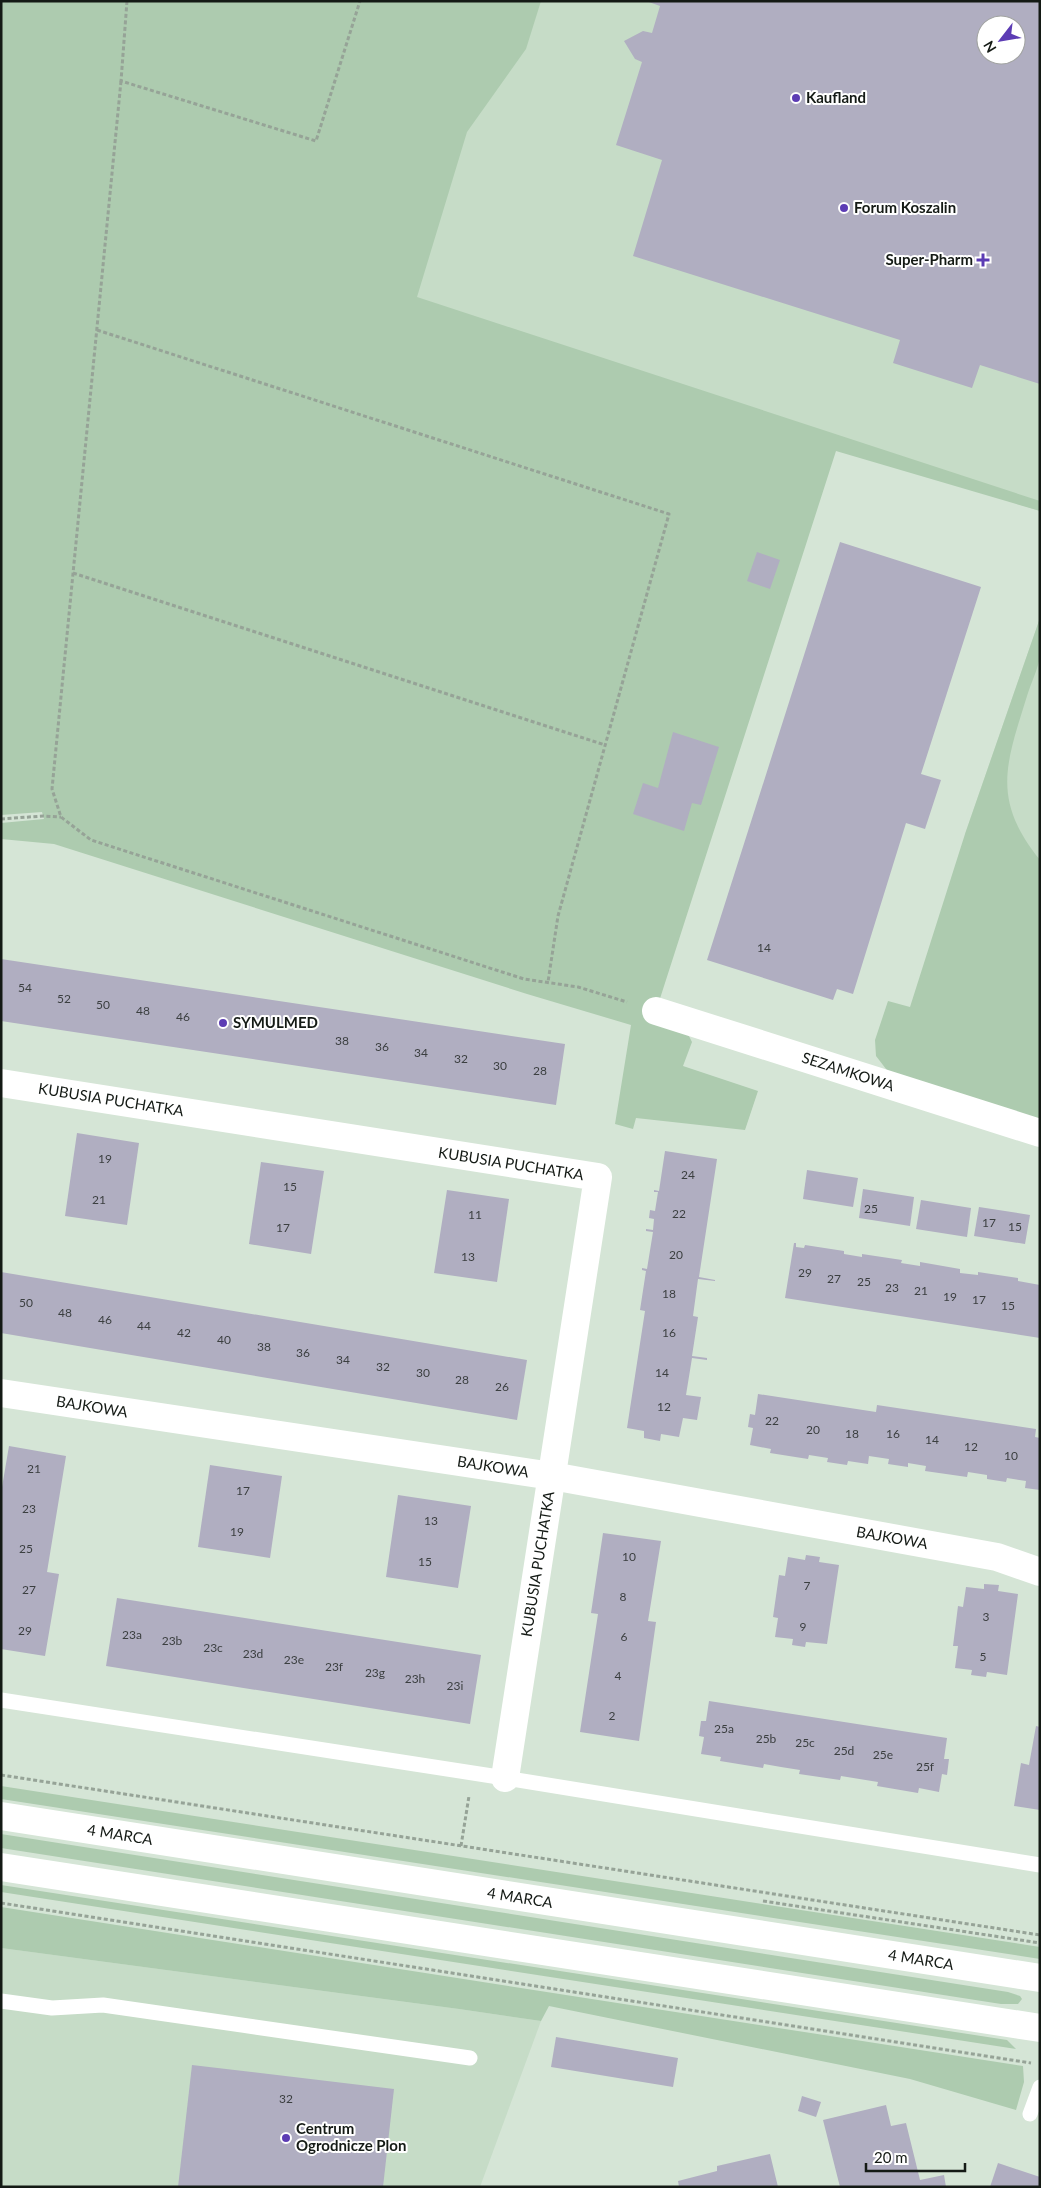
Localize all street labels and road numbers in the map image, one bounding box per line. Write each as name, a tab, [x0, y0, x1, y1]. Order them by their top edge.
street label: SEZAMKOWA	[800, 1048, 898, 1095]
street label: KUBUSIA PUCHATKA	[37, 1079, 186, 1120]
street label: KUBUSIA PUCHATKA	[437, 1143, 586, 1184]
street label: BAJKOWA	[55, 1391, 130, 1421]
street label: BAJKOWA	[456, 1451, 531, 1481]
street label: KUBUSIA PUCHATKA	[517, 1489, 558, 1638]
street label: BAJKOWA	[855, 1522, 930, 1552]
street label: 4 MARCA	[86, 1820, 155, 1848]
street label: 4 MARCA	[486, 1883, 555, 1911]
street label: 4 MARCA	[887, 1945, 956, 1973]

